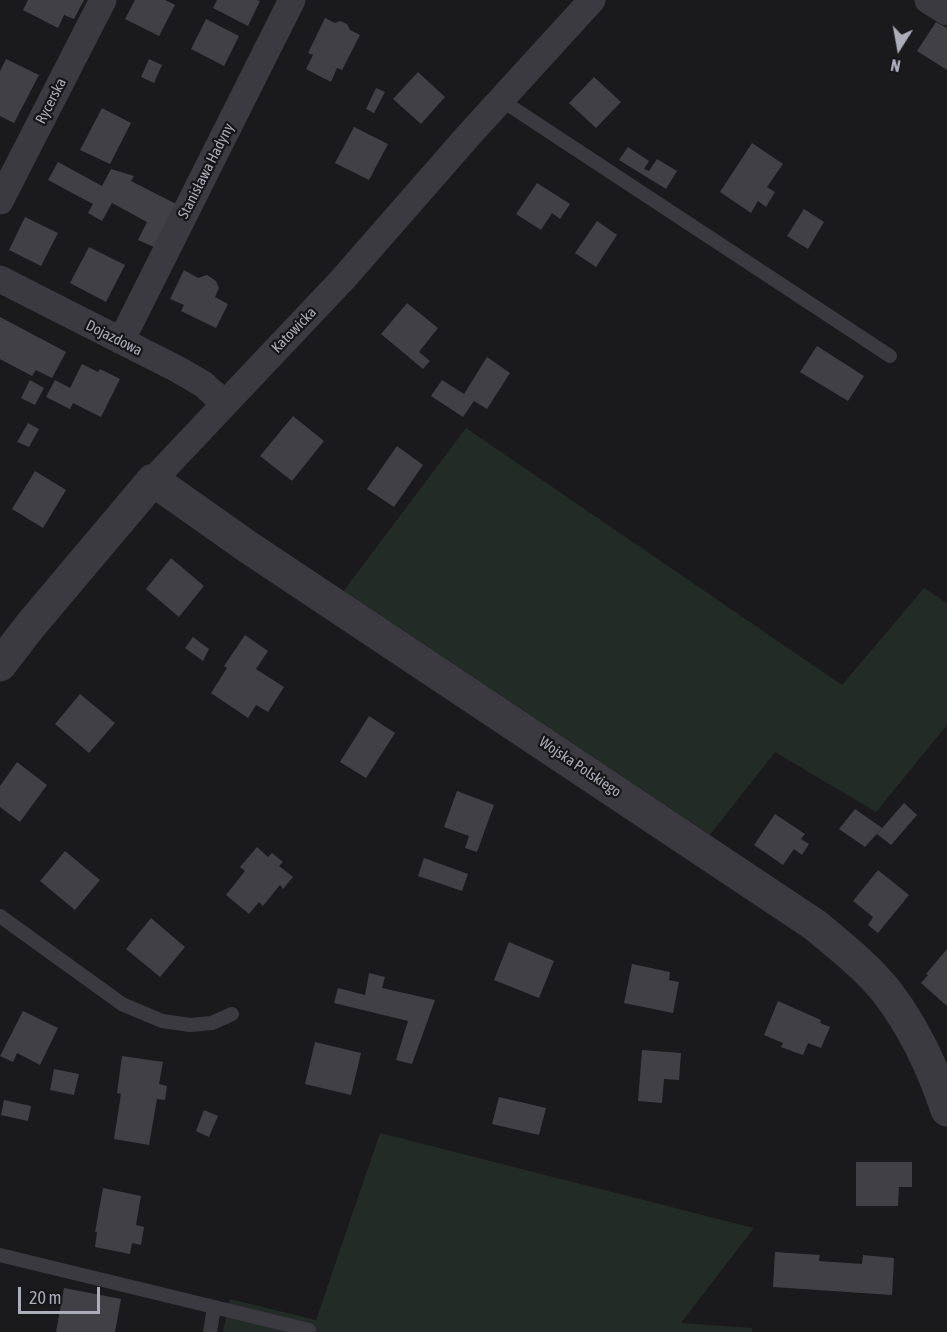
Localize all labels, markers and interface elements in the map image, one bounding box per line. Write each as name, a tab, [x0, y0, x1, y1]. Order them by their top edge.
north arrow	[869, 18, 929, 78]
text: N	[889, 56, 902, 75]
street label: Rycerska	[32, 75, 70, 127]
street label: Stanisława Hadyny	[174, 120, 238, 222]
street label: Katowicka	[268, 303, 320, 357]
street label: Dojazdowa	[83, 316, 145, 360]
street label: Wojska Polskiego	[536, 733, 624, 801]
scale bar	[21, 1275, 104, 1313]
text: 20 m	[29, 1287, 61, 1308]

